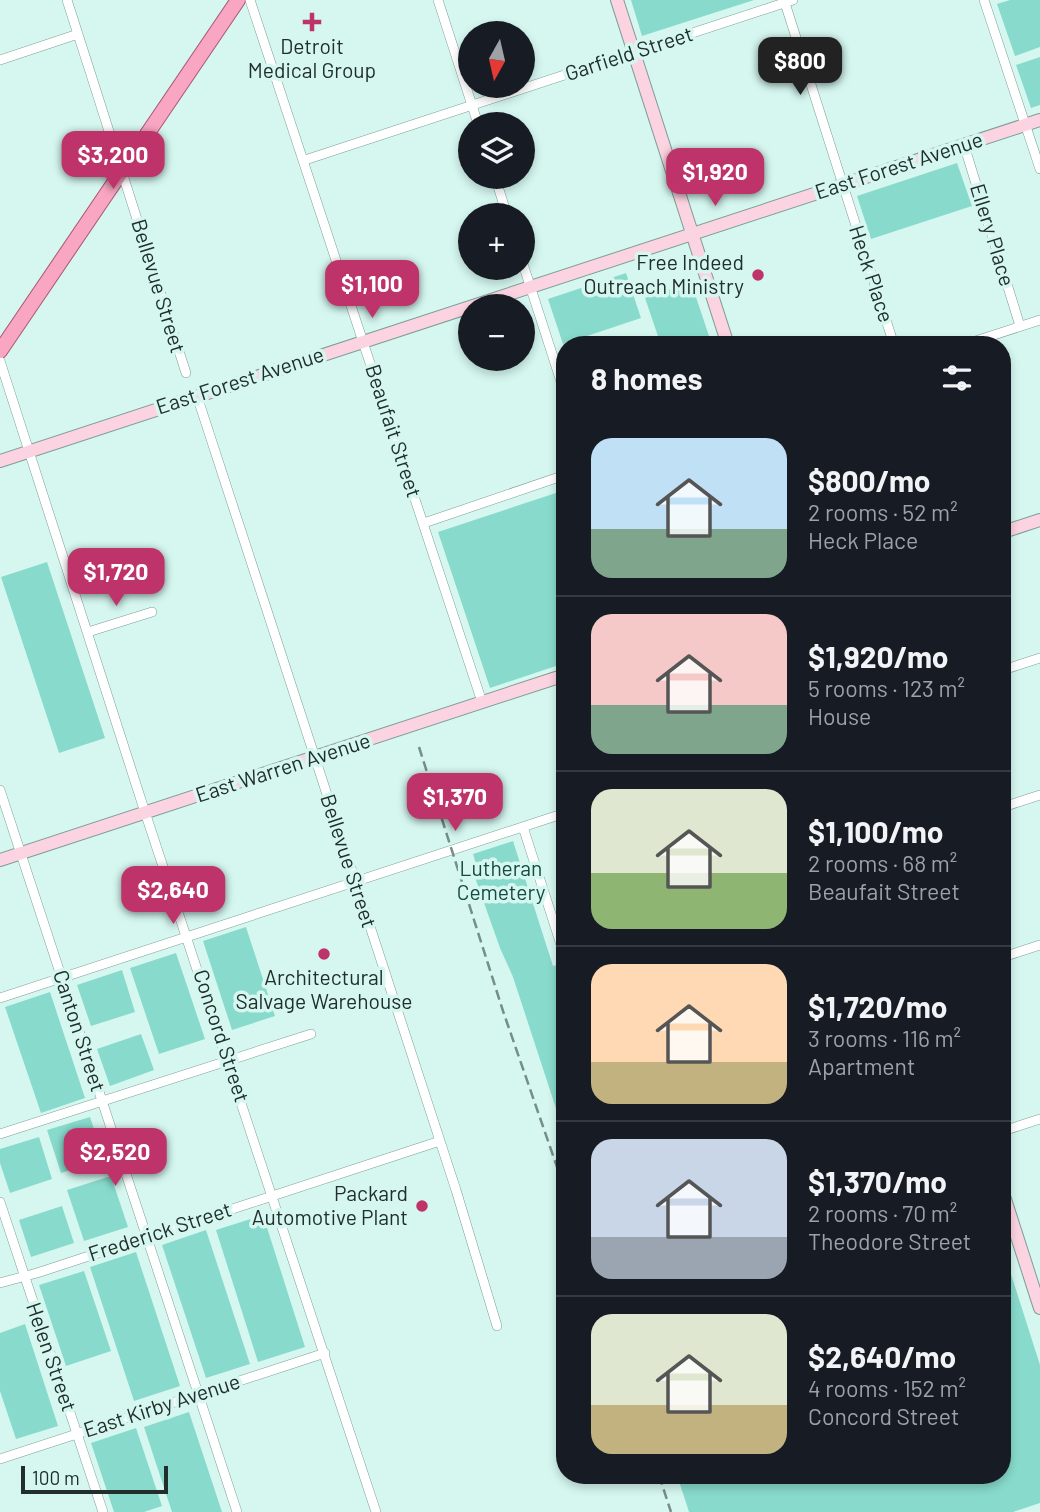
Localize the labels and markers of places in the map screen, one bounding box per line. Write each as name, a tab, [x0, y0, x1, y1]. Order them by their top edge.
marker: Detroit Medical Group	[302, 12, 322, 32]
place label: Detroit Medical Group	[248, 33, 376, 82]
pin: $800	[759, 38, 841, 97]
pin: $3,200	[56, 132, 170, 191]
pin: $1,920	[658, 148, 772, 208]
place label: Free Indeed Outreach Ministry	[584, 249, 744, 298]
pin: $1,100	[315, 260, 429, 320]
marker: Free Indeed Outreach Ministry	[750, 267, 766, 283]
pin: $1,720	[59, 548, 173, 608]
pin: $1,370	[398, 774, 512, 833]
pin: $2,640	[116, 866, 230, 926]
marker: Architectural Salvage Warehouse	[316, 946, 332, 962]
place label: Architectural Salvage Warehouse	[236, 964, 412, 1013]
pin: $2,520	[58, 1128, 172, 1188]
place label: Packard Automotive Plant	[252, 1180, 408, 1229]
marker: Packard Automotive Plant	[414, 1198, 430, 1214]

